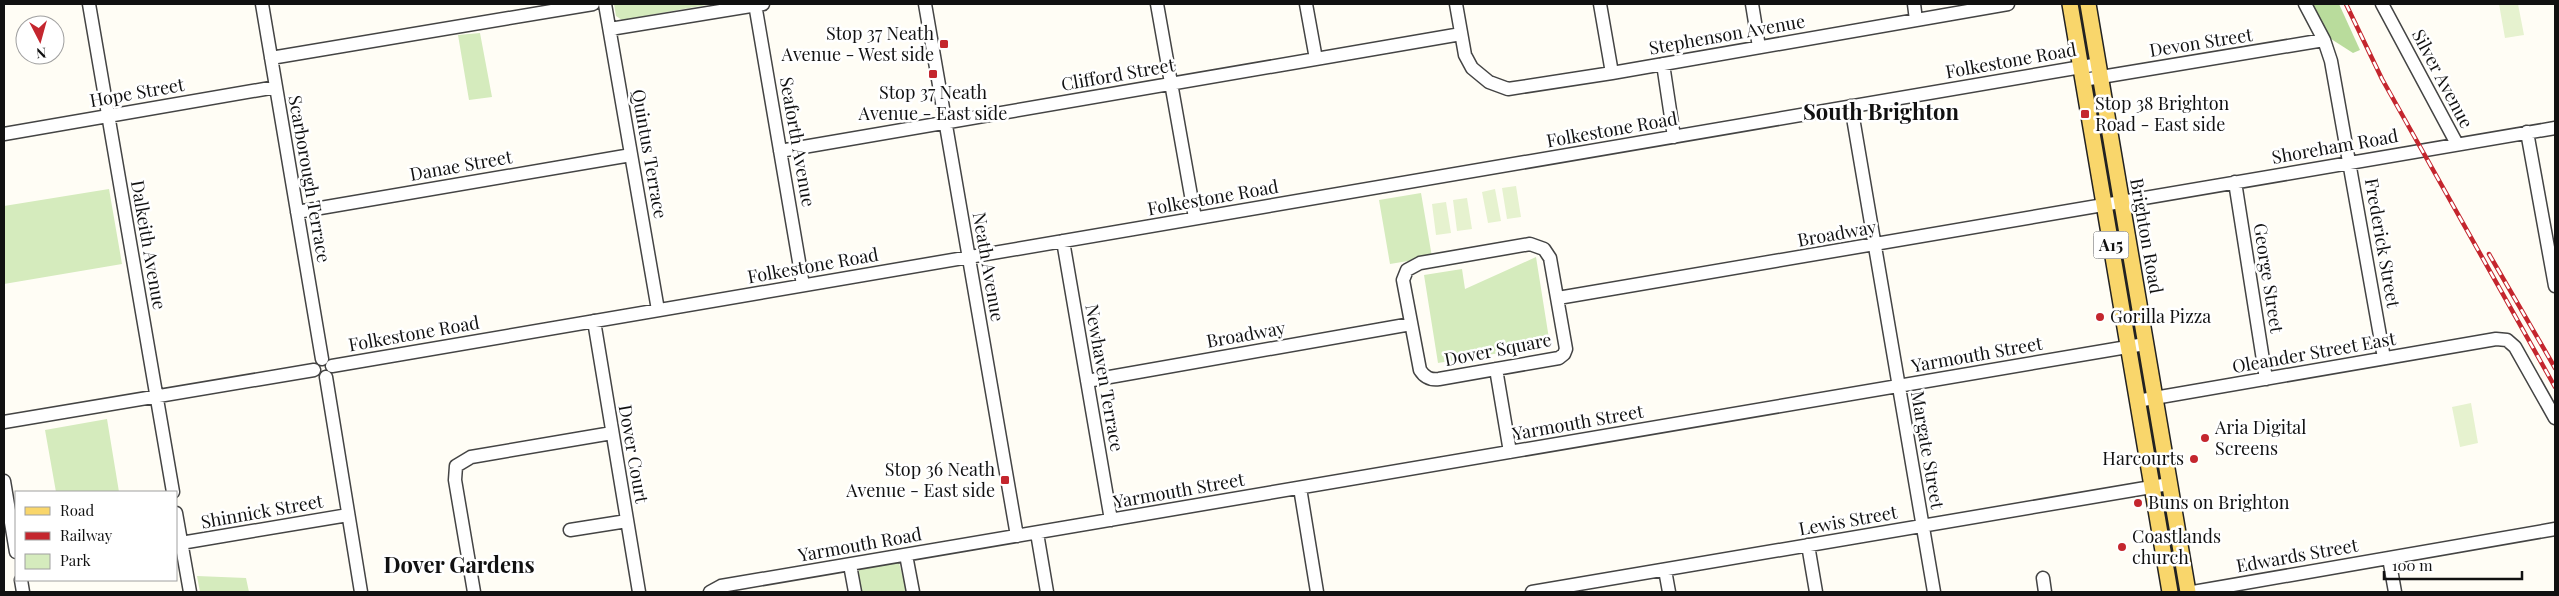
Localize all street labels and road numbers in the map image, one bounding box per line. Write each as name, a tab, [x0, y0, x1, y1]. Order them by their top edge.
street label: Stephenson Avenue	[1647, 8, 1807, 60]
street label: Devon Street	[2148, 22, 2255, 62]
street label: Silver Avenue	[2407, 25, 2479, 132]
street label: Folkestone Road	[1943, 37, 2079, 83]
street label: Clifford Street	[1059, 52, 1177, 96]
street label: Hope Street	[88, 72, 187, 112]
street label: Seaforth Avenue	[775, 75, 821, 209]
street label: Quintus Terrace	[627, 87, 673, 220]
street label: Scarborough Terrace	[283, 93, 337, 264]
street label: Folkestone Road	[1544, 106, 1680, 152]
street label: Shoreham Road	[2270, 123, 2400, 169]
street label: Danae Street	[408, 144, 514, 186]
street label: Folkestone Road	[1145, 174, 1281, 220]
street label: Brighton Road	[2125, 176, 2169, 296]
street label: Frederick Street	[2360, 176, 2406, 310]
street label: Dalkeith Avenue	[126, 178, 172, 311]
street label: Neath Avenue	[968, 210, 1010, 323]
street label: Broadway	[1795, 214, 1878, 252]
street label: George Street	[2248, 221, 2290, 335]
road number: A15	[2094, 232, 2128, 258]
street label: Folkestone Road	[745, 242, 881, 288]
street label: Newhaven Terrace	[1080, 302, 1130, 453]
street label: Folkestone Road	[346, 310, 482, 356]
street label: Broadway	[1204, 315, 1287, 353]
street label: Oleander Street East	[2230, 326, 2398, 378]
street label: Dover Square	[1442, 327, 1553, 371]
street label: Yarmouth Street	[1908, 331, 2045, 378]
street label: Margate Street	[1906, 389, 1950, 511]
street label: Yarmouth Street	[1509, 399, 1646, 446]
street label: Dover Court	[614, 403, 655, 506]
street label: Yarmouth Street	[1110, 467, 1247, 514]
street label: Shinnick Street	[199, 488, 325, 534]
street label: Lewis Street	[1797, 499, 1900, 540]
street label: Yarmouth Road	[795, 521, 924, 567]
street label: Edwards Street	[2234, 532, 2360, 578]

